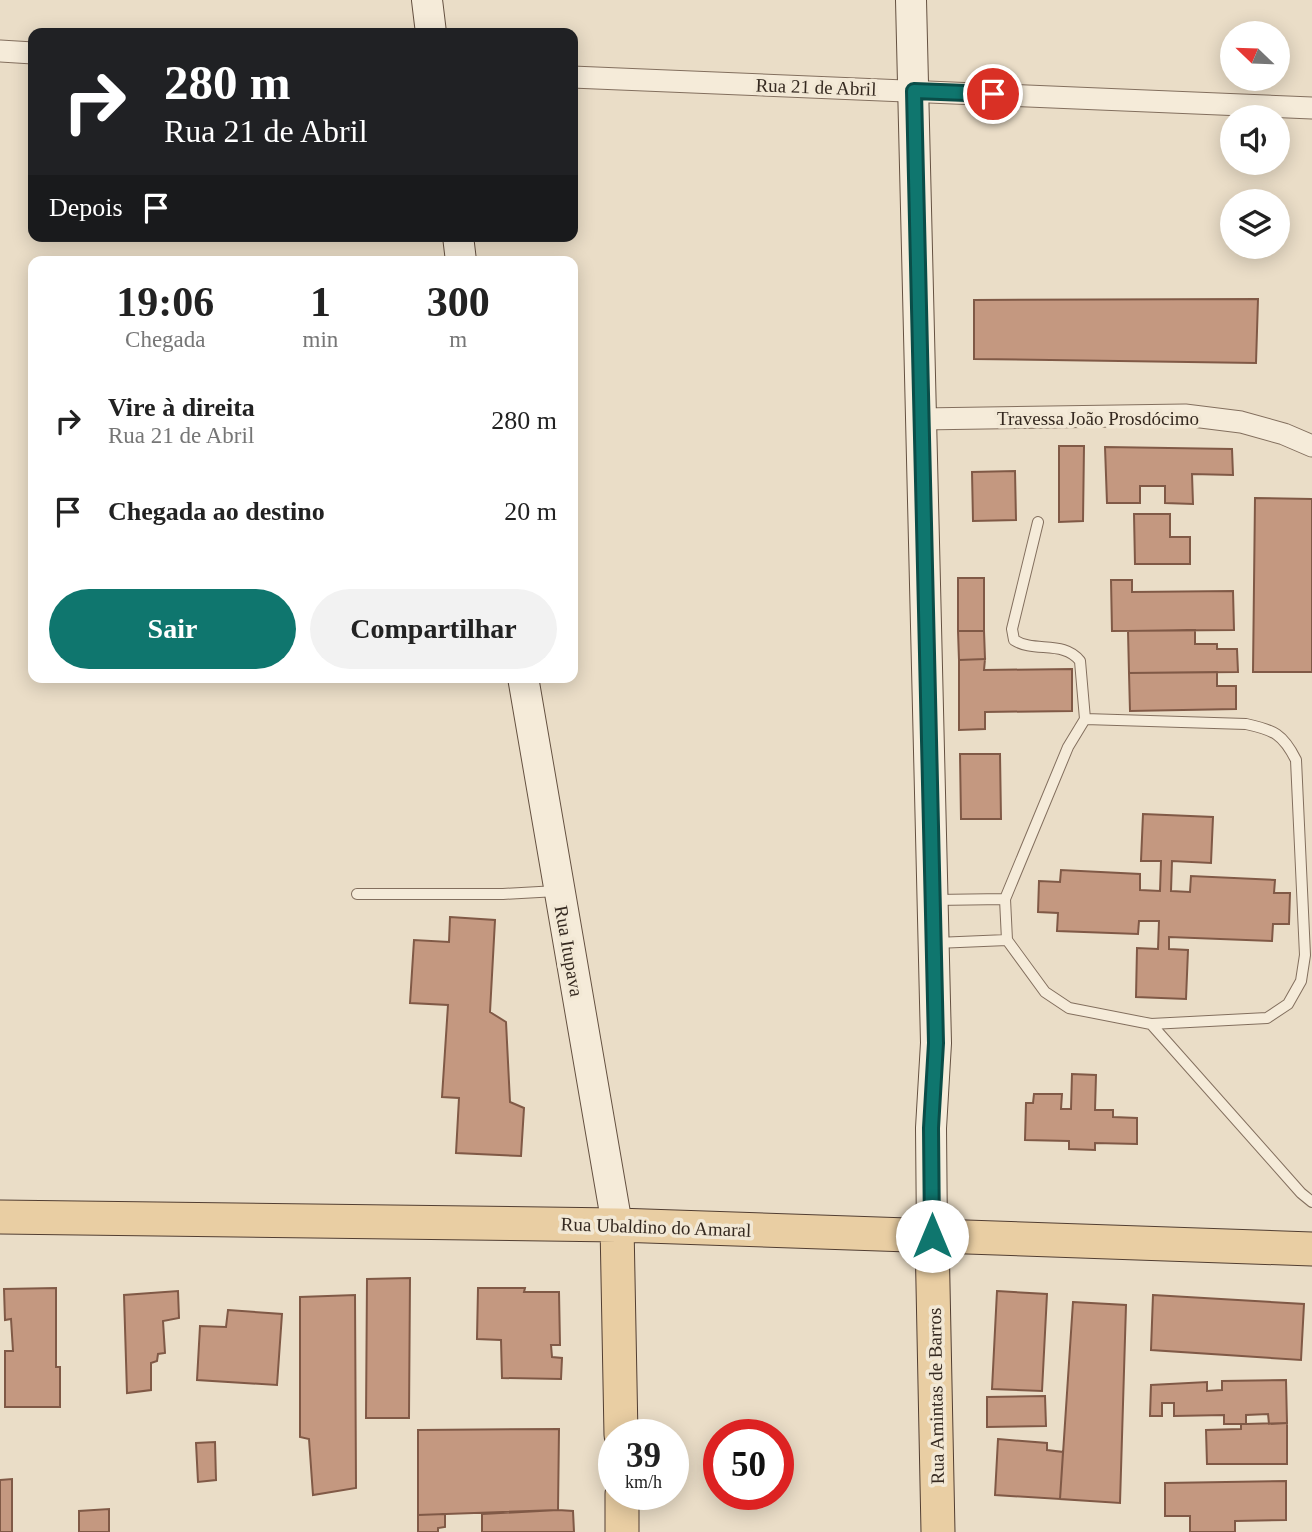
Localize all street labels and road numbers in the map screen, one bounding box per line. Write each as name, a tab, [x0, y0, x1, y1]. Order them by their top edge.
street label: Rua 21 de Abril	[755, 74, 877, 100]
street label: Travessa João Prosdócimo	[997, 408, 1199, 429]
street label: Rua Itupava	[551, 904, 587, 999]
street label: Rua Ubaldino do Amaral	[560, 1213, 752, 1241]
street label: Rua Amintas de Barros	[924, 1307, 948, 1485]

